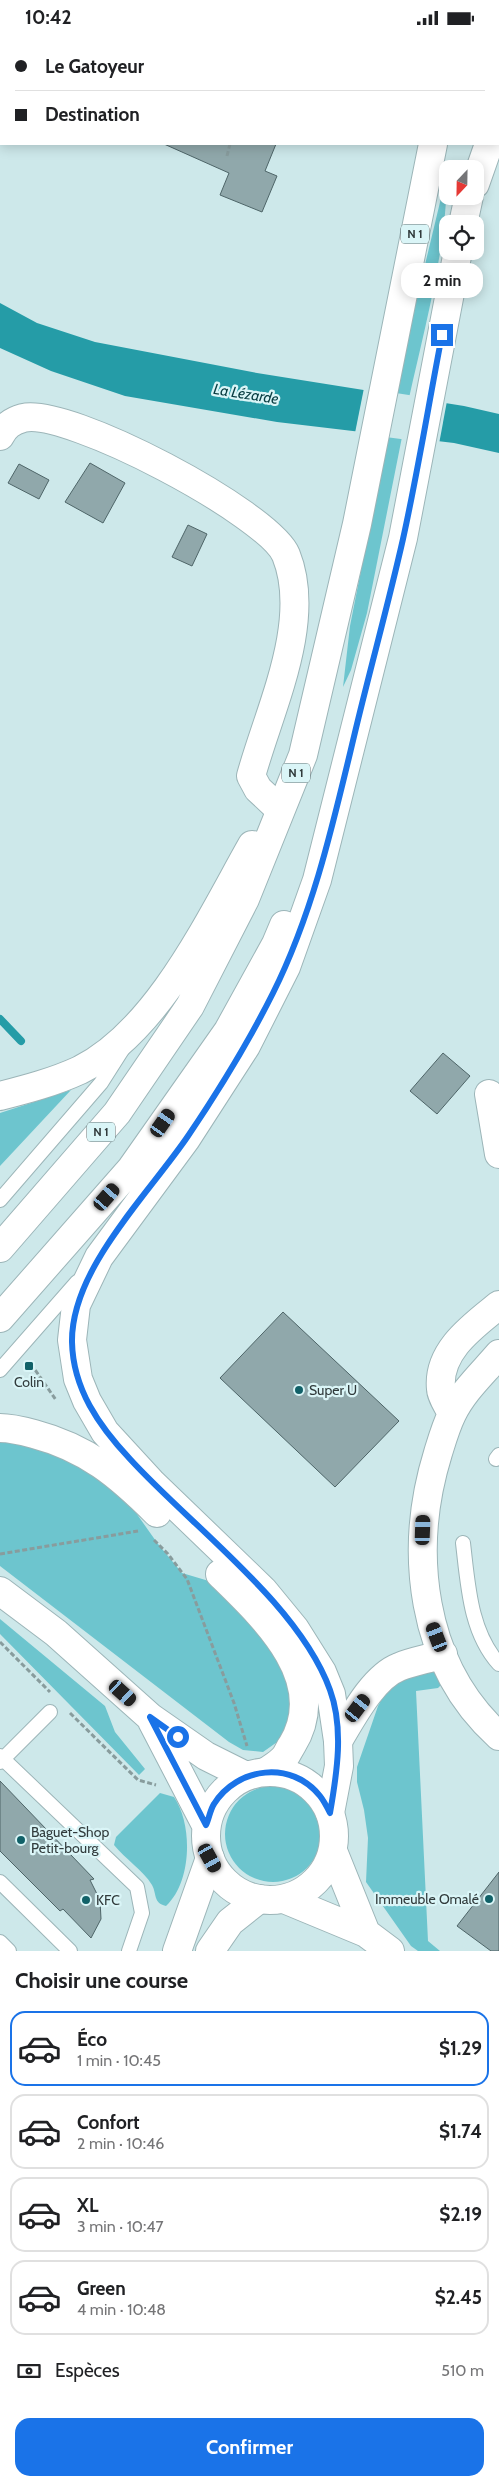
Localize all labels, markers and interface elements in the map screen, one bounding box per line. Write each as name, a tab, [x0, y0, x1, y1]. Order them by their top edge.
text: 10:42	[25, 6, 72, 29]
text: Le Gatoyeur	[45, 55, 144, 78]
text: Destination	[45, 103, 140, 126]
north arrow	[439, 160, 484, 205]
map controls	[439, 160, 484, 260]
button: locate	[439, 215, 484, 260]
road number: N 1	[401, 225, 429, 243]
callout: 2 min	[401, 263, 483, 297]
text: 2 min	[423, 271, 461, 290]
route end	[431, 324, 453, 346]
water label: La Lézarde	[212, 380, 280, 408]
road number: N 1	[282, 763, 310, 783]
car	[148, 1106, 177, 1140]
road number: N 1	[87, 1123, 115, 1141]
car	[91, 1181, 122, 1213]
marker: Colin	[23, 1360, 35, 1372]
place label: Colin	[14, 1373, 44, 1391]
place label: Super U	[309, 1381, 357, 1399]
marker: Super U	[293, 1384, 305, 1396]
car	[414, 1515, 431, 1545]
car	[424, 1620, 449, 1654]
car	[106, 1677, 139, 1709]
car	[342, 1692, 373, 1724]
route start	[167, 1726, 189, 1748]
place label: Baguet-Shop Petit-bourg	[31, 1823, 109, 1857]
marker: Baguet-Shop Petit-bourg	[15, 1834, 27, 1846]
car	[196, 1841, 223, 1875]
place label: Immeuble Omalé	[375, 1890, 479, 1908]
place label: KFC	[96, 1891, 120, 1909]
marker: Immeuble Omalé	[483, 1893, 495, 1905]
marker: KFC	[80, 1894, 92, 1906]
text: Choisir une course	[15, 1967, 188, 1994]
icon: car	[17, 2026, 62, 2071]
text: Éco	[77, 2028, 107, 2051]
text: $1.29	[439, 2037, 482, 2060]
text: 1 min · 10:45	[77, 2051, 161, 2070]
icon: car	[17, 2109, 62, 2154]
text: Confort	[77, 2111, 140, 2134]
text: $1.74	[439, 2120, 482, 2143]
text: 2 min · 10:46	[77, 2134, 164, 2153]
icon: car	[17, 2192, 62, 2237]
text: XL	[77, 2194, 98, 2217]
text: $2.19	[439, 2203, 482, 2226]
text: 3 min · 10:47	[77, 2217, 164, 2236]
icon: car	[17, 2275, 62, 2320]
text: Green	[77, 2277, 126, 2300]
text: $2.45	[435, 2286, 482, 2309]
text: 4 min · 10:48	[77, 2300, 166, 2319]
icon: cash	[15, 2357, 43, 2385]
text: Espèces	[55, 2359, 120, 2382]
text: 510 m	[441, 2361, 484, 2380]
button: Confirmer	[15, 2418, 484, 2476]

